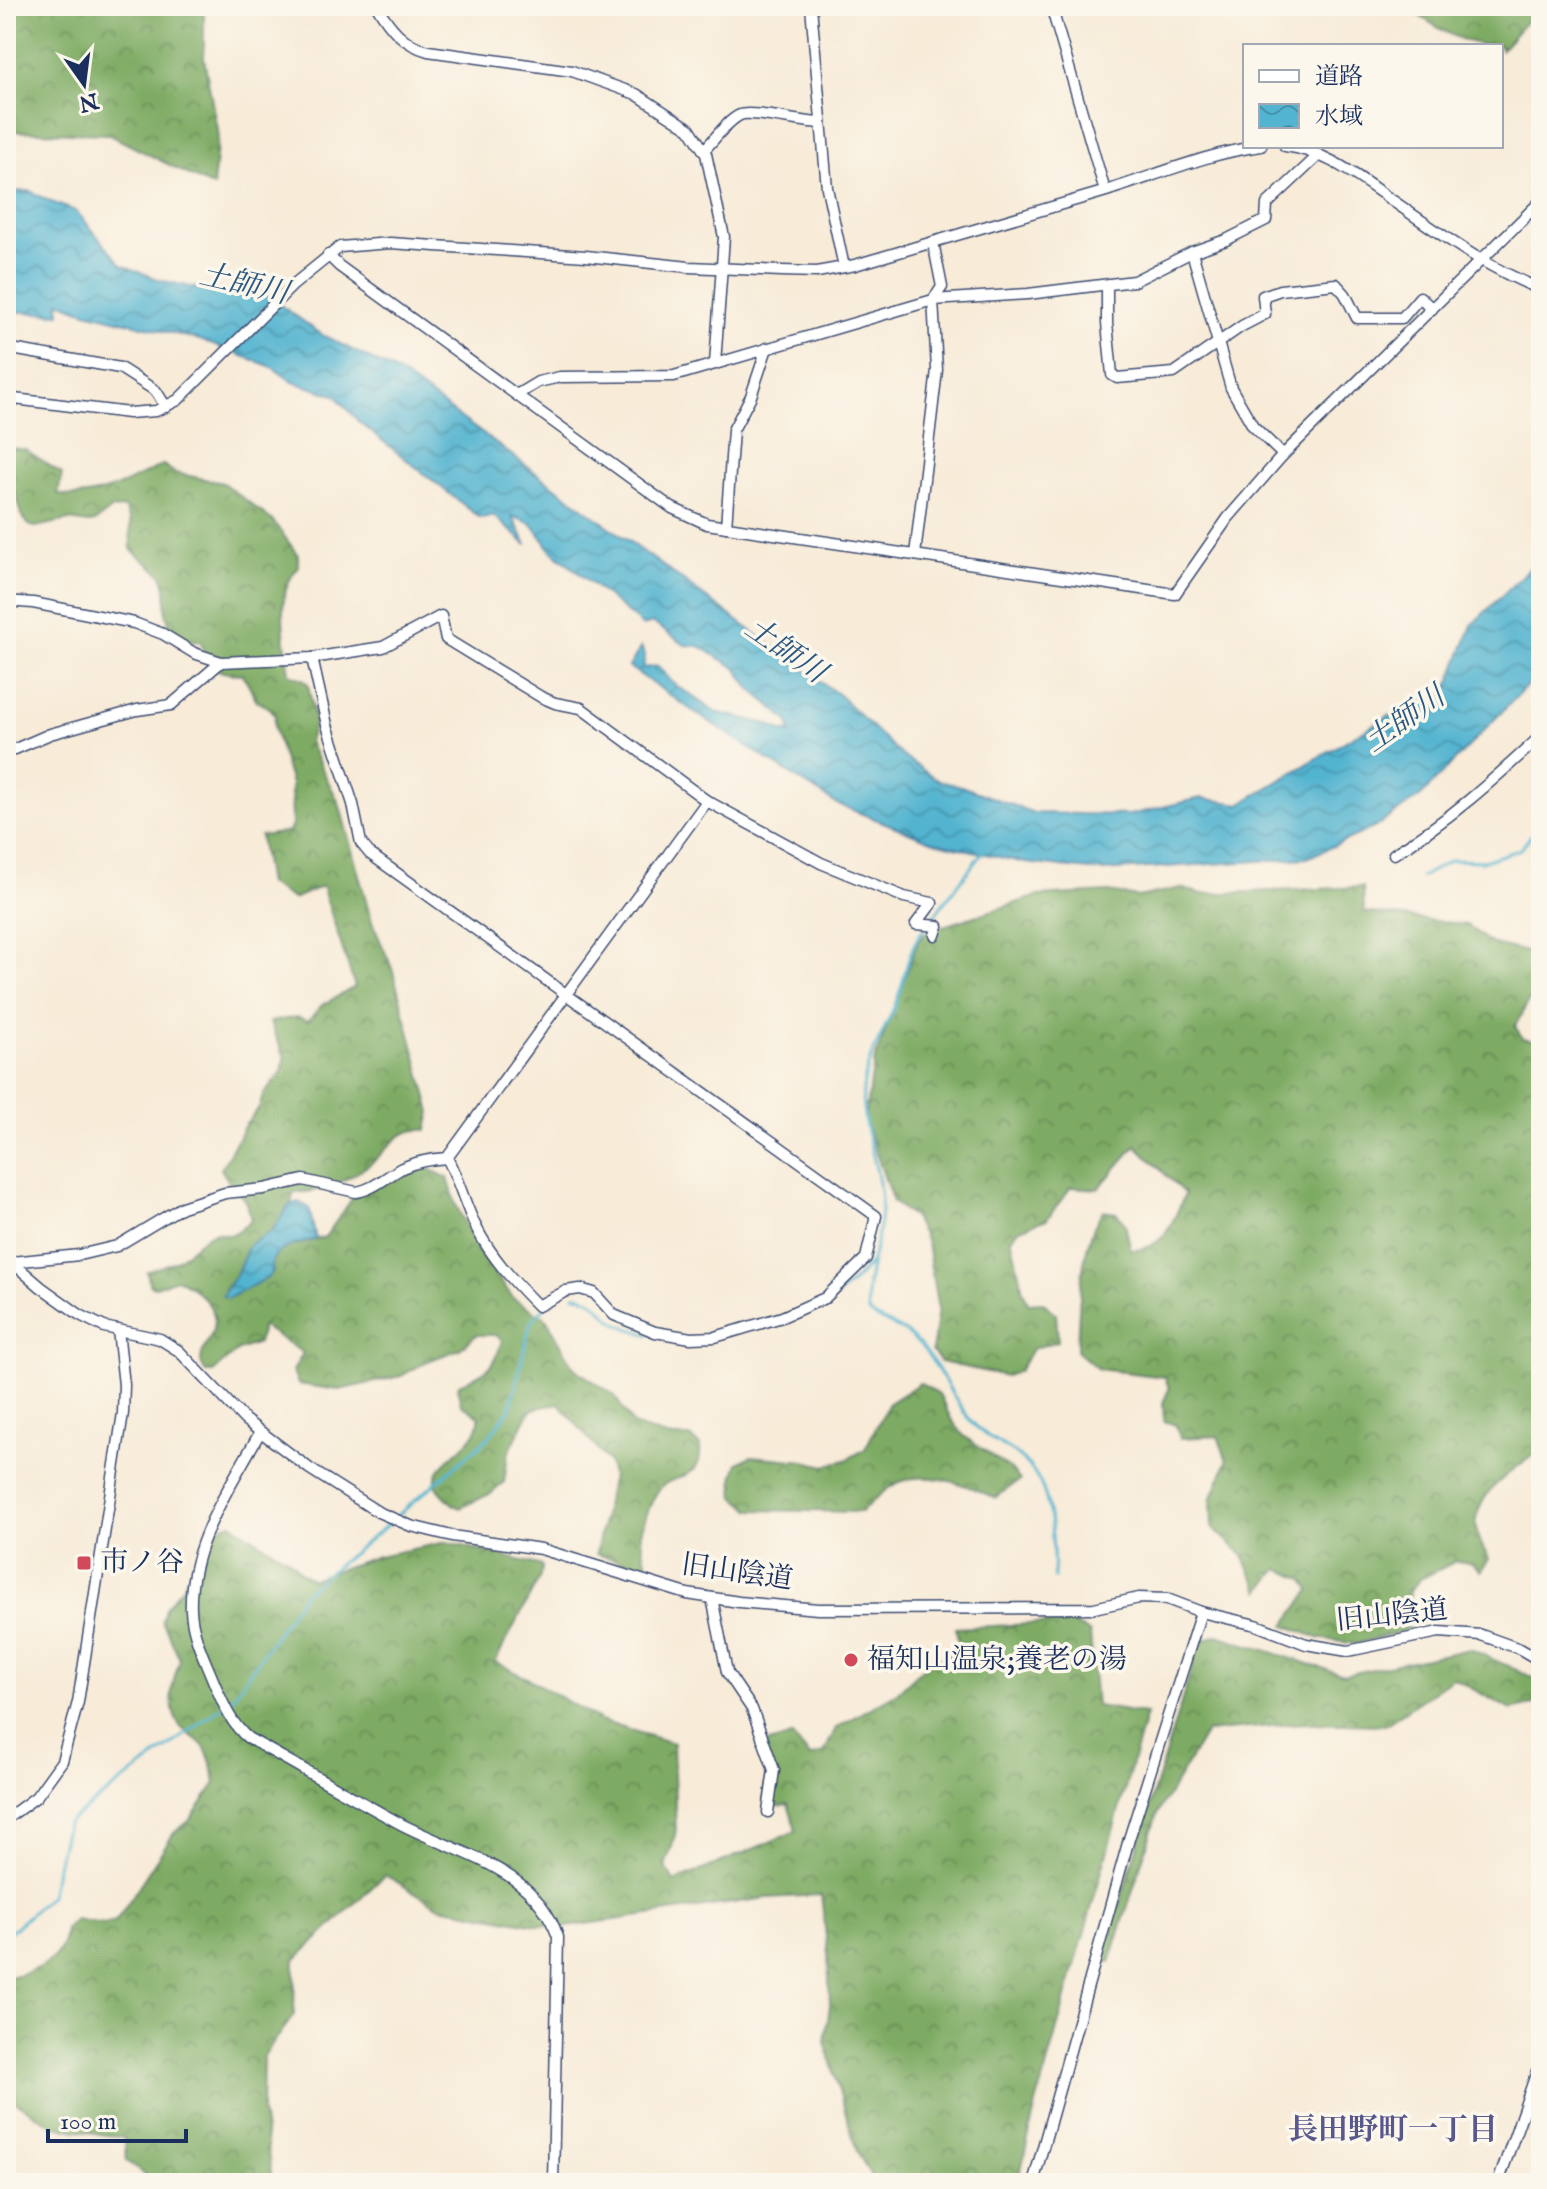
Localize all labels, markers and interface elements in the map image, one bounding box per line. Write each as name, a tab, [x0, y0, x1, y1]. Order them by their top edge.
north arrow	[44, 44, 124, 124]
legend	[1243, 44, 1503, 148]
text: 道路	[1315, 62, 1363, 93]
text: N	[76, 85, 102, 117]
text: 水域	[1315, 102, 1363, 133]
water label: 土師川	[196, 256, 295, 314]
water label: 土師川	[737, 610, 835, 694]
water label: 土師川	[1357, 677, 1455, 761]
place label: 市ノ谷	[100, 1546, 184, 1581]
street label: 旧山陰道	[679, 1548, 795, 1598]
marker: 市ノ谷	[75, 1554, 93, 1572]
street label: 旧山陰道	[1334, 1593, 1450, 1639]
place label: 福知山温泉;養老の湯	[867, 1643, 1127, 1678]
marker: 福知山温泉;養老の湯	[842, 1651, 860, 1669]
scale bar	[48, 2093, 186, 2143]
text: 100 m	[60, 2107, 116, 2138]
district label: 長田野町一丁目	[1288, 2112, 1498, 2150]

